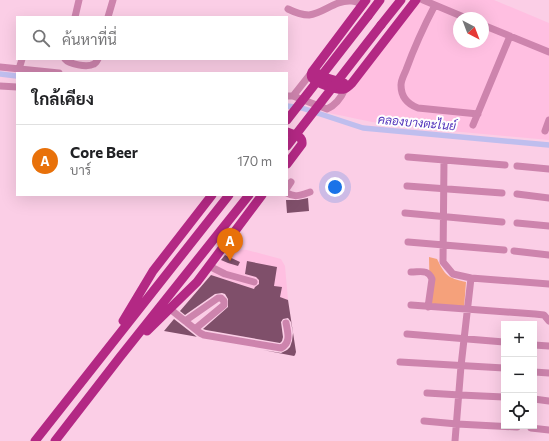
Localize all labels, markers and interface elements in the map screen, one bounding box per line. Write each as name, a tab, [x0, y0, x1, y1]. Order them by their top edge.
north arrow	[453, 12, 489, 48]
search box	[16, 16, 288, 60]
icon: search	[30, 27, 52, 49]
text: ค้นหาที่นี่	[62, 30, 117, 48]
text: ใกล้เคียง	[32, 88, 94, 109]
water label: คลองบางตะไนย์	[377, 112, 459, 133]
text: Core Beer	[70, 143, 138, 161]
text: A	[40, 153, 50, 169]
text: 170 m	[237, 153, 272, 169]
text: บาร์	[70, 162, 91, 178]
your location	[325, 177, 345, 197]
pin: A	[217, 228, 243, 261]
map controls	[501, 321, 537, 429]
button: +	[501, 321, 537, 357]
button: −	[501, 357, 537, 393]
button: locate	[501, 393, 537, 429]

